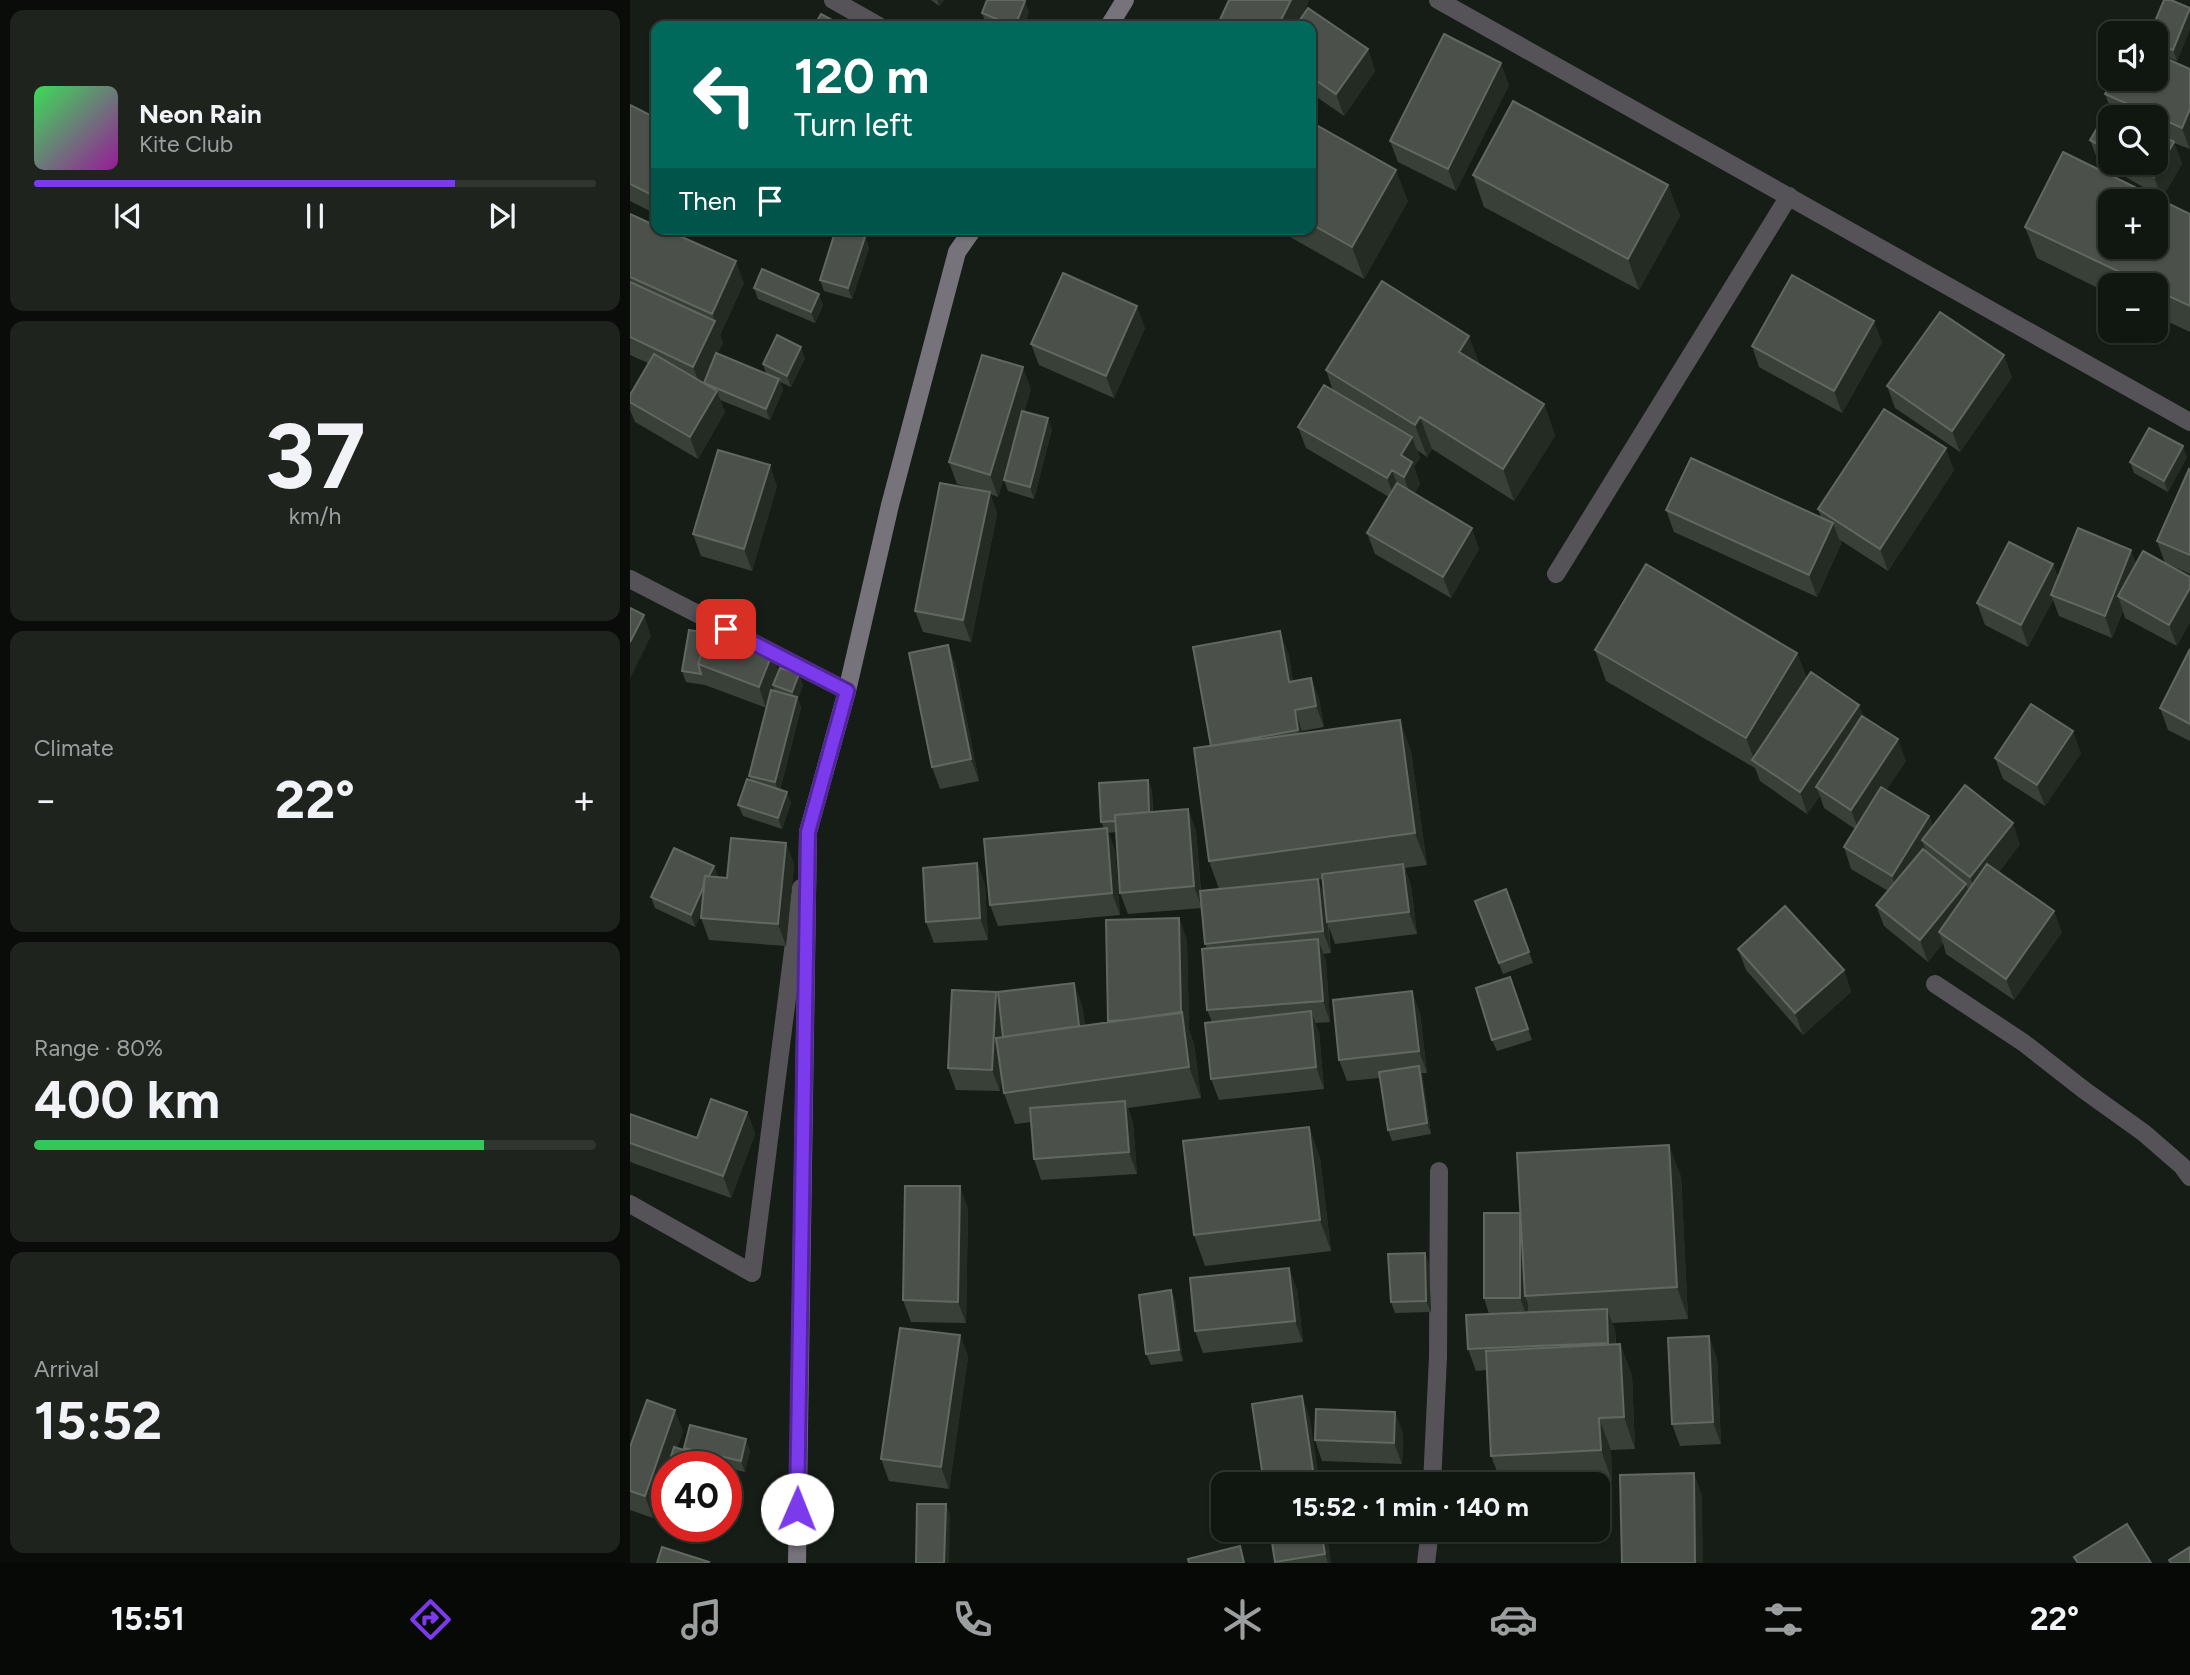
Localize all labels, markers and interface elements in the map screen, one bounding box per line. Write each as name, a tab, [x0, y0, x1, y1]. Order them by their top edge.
map controls	[2098, 21, 2168, 343]
button: sound	[2098, 21, 2168, 91]
text: 120 m	[794, 46, 929, 105]
icon: left	[679, 49, 770, 140]
text: Neon Rain	[139, 98, 262, 130]
button: search	[2098, 105, 2168, 175]
text: Turn left	[794, 106, 913, 144]
text: Kite Club	[139, 130, 233, 158]
icon: arrive	[751, 182, 789, 220]
text: Then	[679, 185, 737, 217]
button: +	[2098, 189, 2168, 259]
icon: previous	[109, 197, 147, 235]
icon: pause	[296, 197, 334, 235]
icon: next	[483, 197, 521, 235]
button: −	[2098, 273, 2168, 343]
text: 37	[264, 402, 366, 511]
text: km/h	[289, 502, 341, 530]
pin	[696, 599, 756, 659]
icon: arrive	[707, 610, 745, 648]
text: Climate	[34, 734, 113, 762]
text: 22°	[275, 769, 355, 831]
text: −	[34, 777, 58, 823]
text: +	[572, 777, 596, 823]
text: Range · 80%	[34, 1034, 163, 1062]
text: 400 km	[34, 1069, 220, 1131]
text: Arrival	[34, 1355, 99, 1383]
text: 15:52	[34, 1390, 162, 1452]
speed limit sign: 40	[651, 1451, 742, 1542]
position arrow	[760, 1472, 834, 1546]
text: 15:52 · 1 min · 140 m	[1292, 1491, 1529, 1523]
icon: directions	[406, 1595, 455, 1644]
icon: music	[677, 1595, 726, 1644]
icon: phone	[948, 1595, 997, 1644]
icon: climate	[1218, 1595, 1267, 1644]
icon: car	[1489, 1595, 1538, 1644]
icon: filters	[1759, 1595, 1808, 1644]
text: 15:51	[111, 1600, 185, 1638]
text: 22°	[2030, 1600, 2079, 1638]

